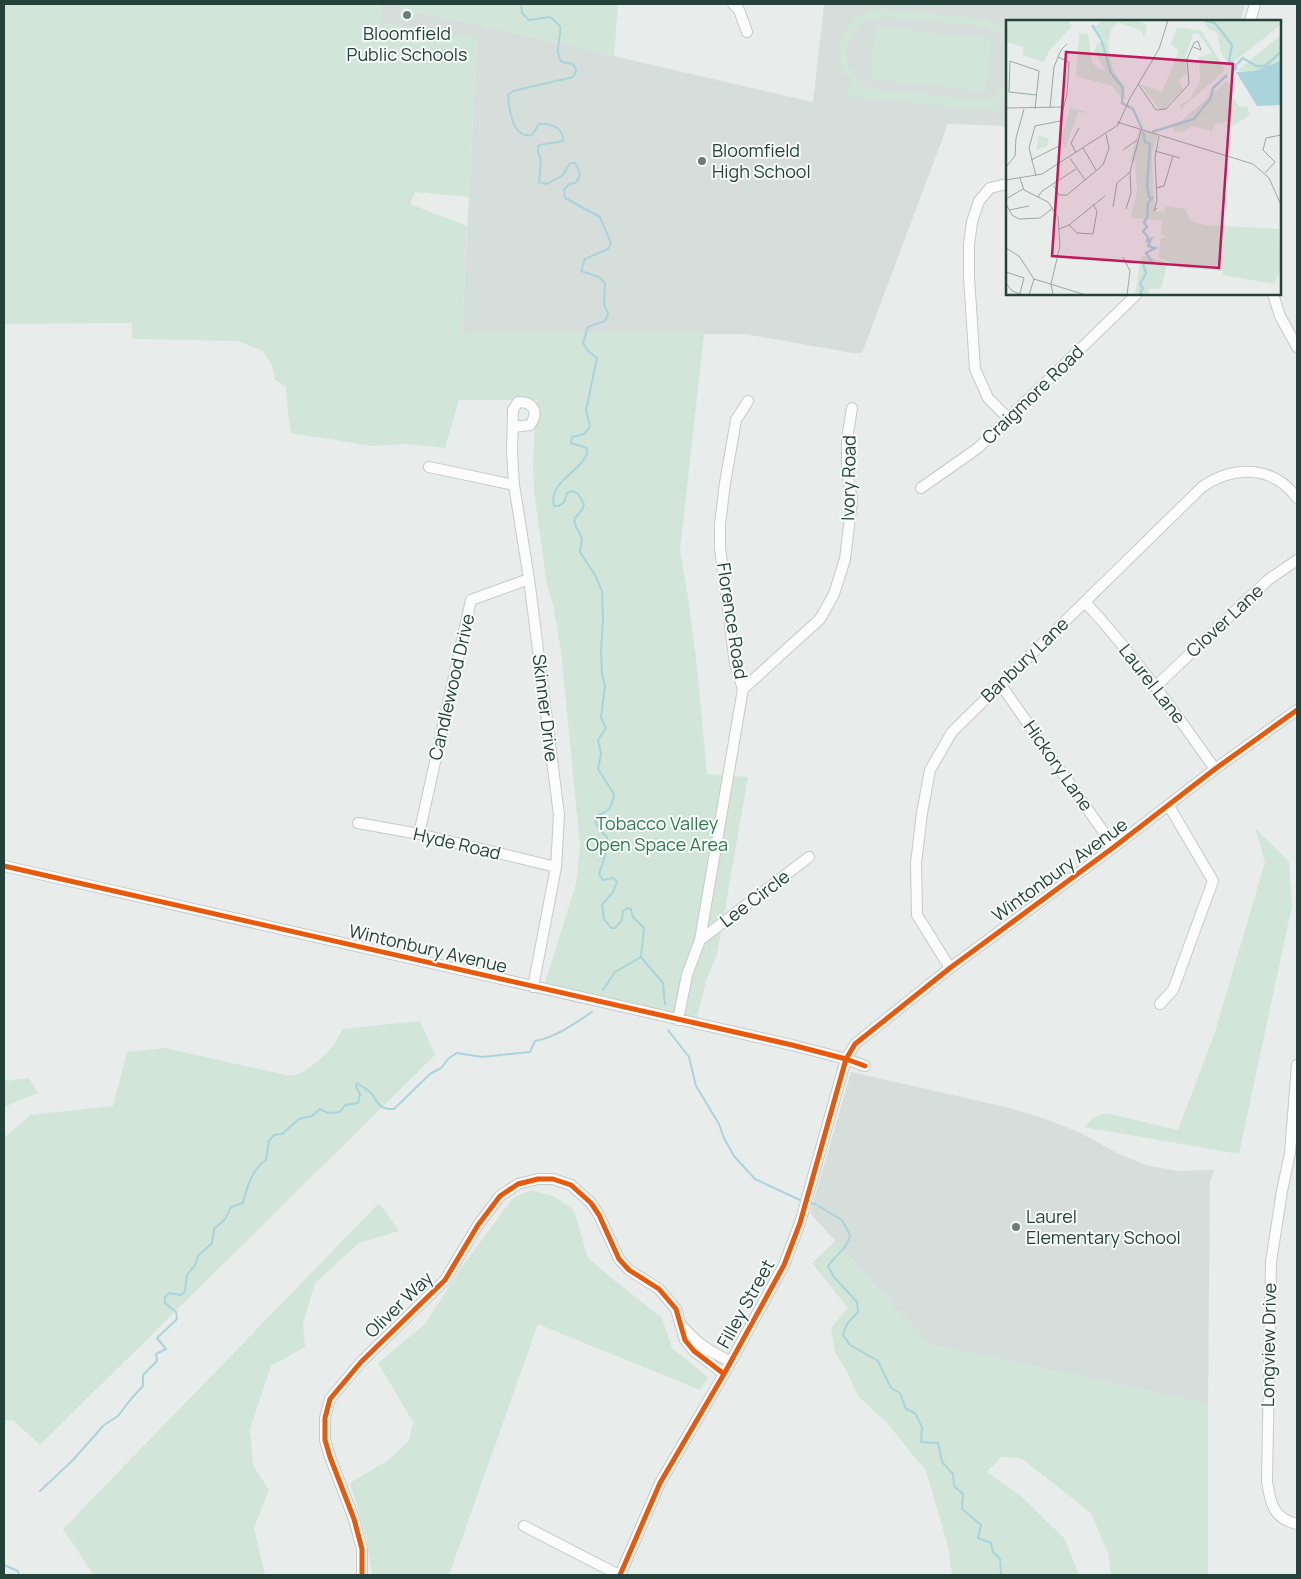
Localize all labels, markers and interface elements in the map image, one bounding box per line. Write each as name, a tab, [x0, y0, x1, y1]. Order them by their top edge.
marker: Bloomfield Public Schools	[401, 9, 413, 21]
inset map	[1006, 20, 1281, 295]
place label: Bloomfield Public Schools	[347, 21, 467, 66]
place label: Bloomfield High School	[712, 138, 811, 183]
marker: Bloomfield High School	[696, 155, 708, 167]
street label: Craigmore Road	[976, 340, 1088, 449]
street label: Ivory Road	[835, 435, 861, 521]
street label: Florence Road	[712, 561, 754, 681]
street label: Clover Lane	[1181, 578, 1268, 662]
street label: Candlewood Drive	[423, 611, 480, 762]
street label: Banbury Lane	[975, 611, 1073, 707]
street label: Laurel Lane	[1114, 639, 1191, 728]
street label: Skinner Drive	[527, 653, 564, 763]
street label: Hickory Lane	[1019, 715, 1099, 816]
park label: Tobacco Valley Open Space Area	[586, 811, 728, 856]
street label: Wintonbury Avenue	[987, 812, 1132, 927]
street label: Hyde Road	[411, 821, 503, 865]
street label: Lee Circle	[715, 864, 794, 932]
street label: Wintonbury Avenue	[347, 918, 510, 978]
place label: Laurel Elementary School	[1026, 1204, 1181, 1249]
marker: Laurel Elementary School	[1010, 1221, 1022, 1233]
street label: Filley Street	[711, 1255, 779, 1352]
street label: Oliver Way	[359, 1265, 438, 1343]
street label: Longview Drive	[1255, 1283, 1281, 1407]

